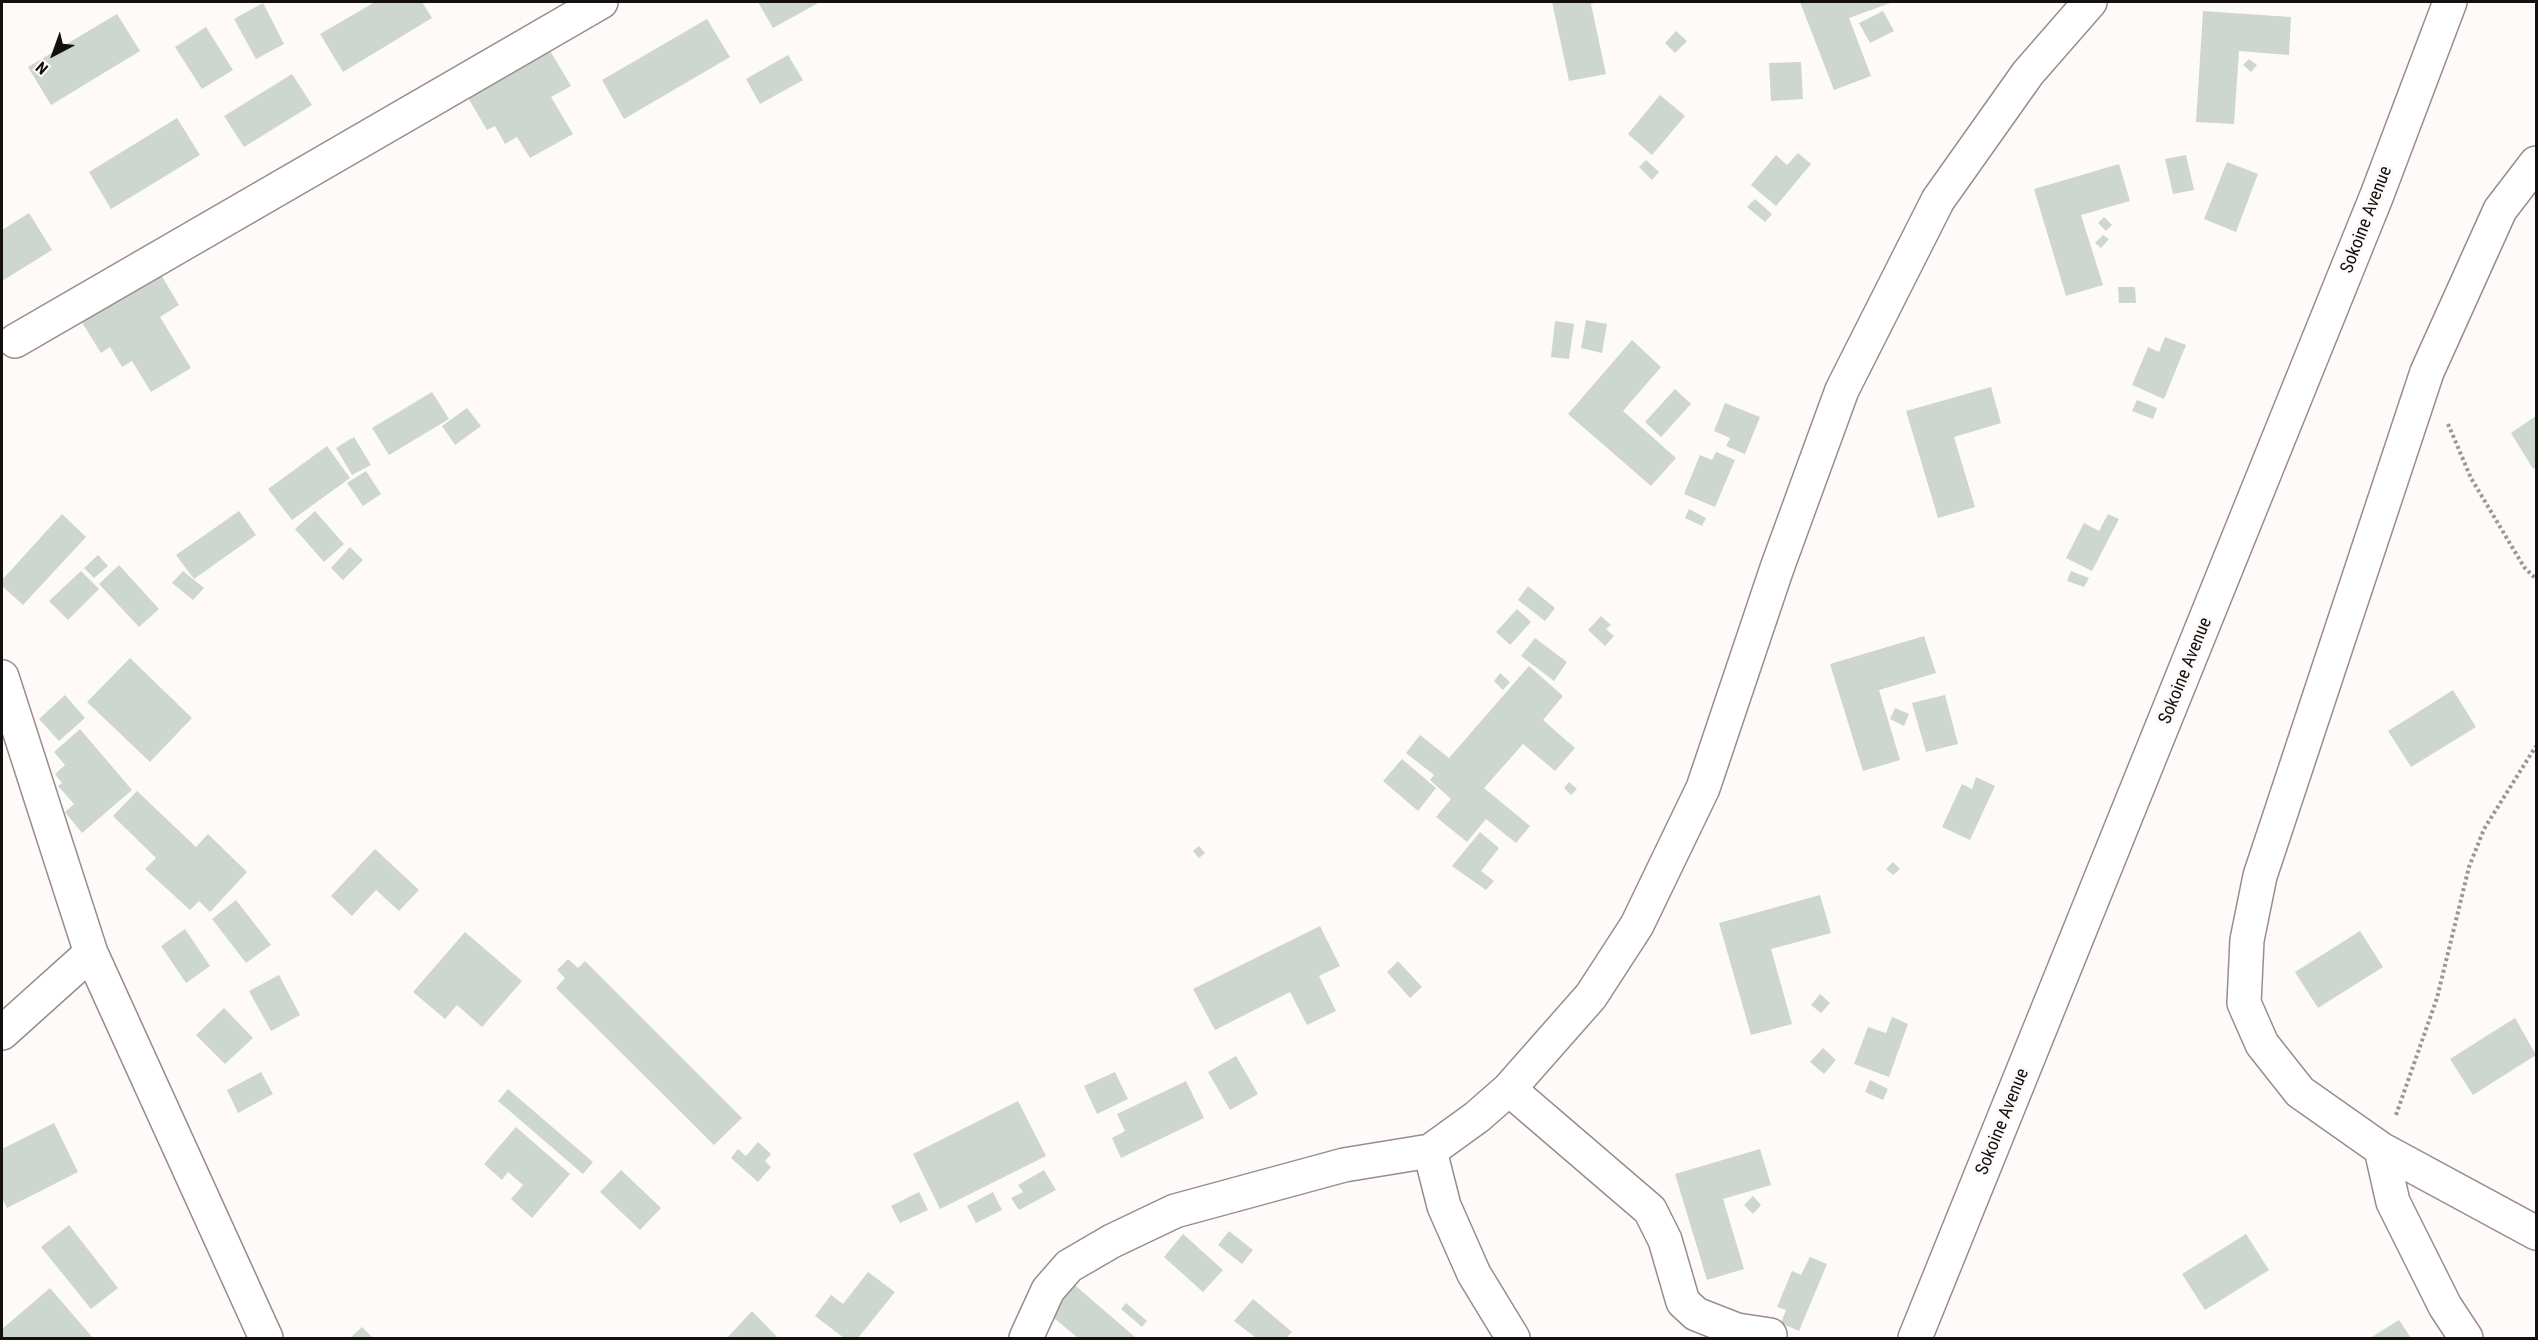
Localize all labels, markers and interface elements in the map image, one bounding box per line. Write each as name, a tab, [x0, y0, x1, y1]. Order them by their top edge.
north arrow	[24, 24, 84, 84]
text: N	[32, 58, 52, 78]
street label: Sokoine Avenue	[2337, 163, 2397, 277]
street label: Sokoine Avenue	[2155, 615, 2217, 727]
street label: Sokoine Avenue	[1972, 1066, 2034, 1178]

